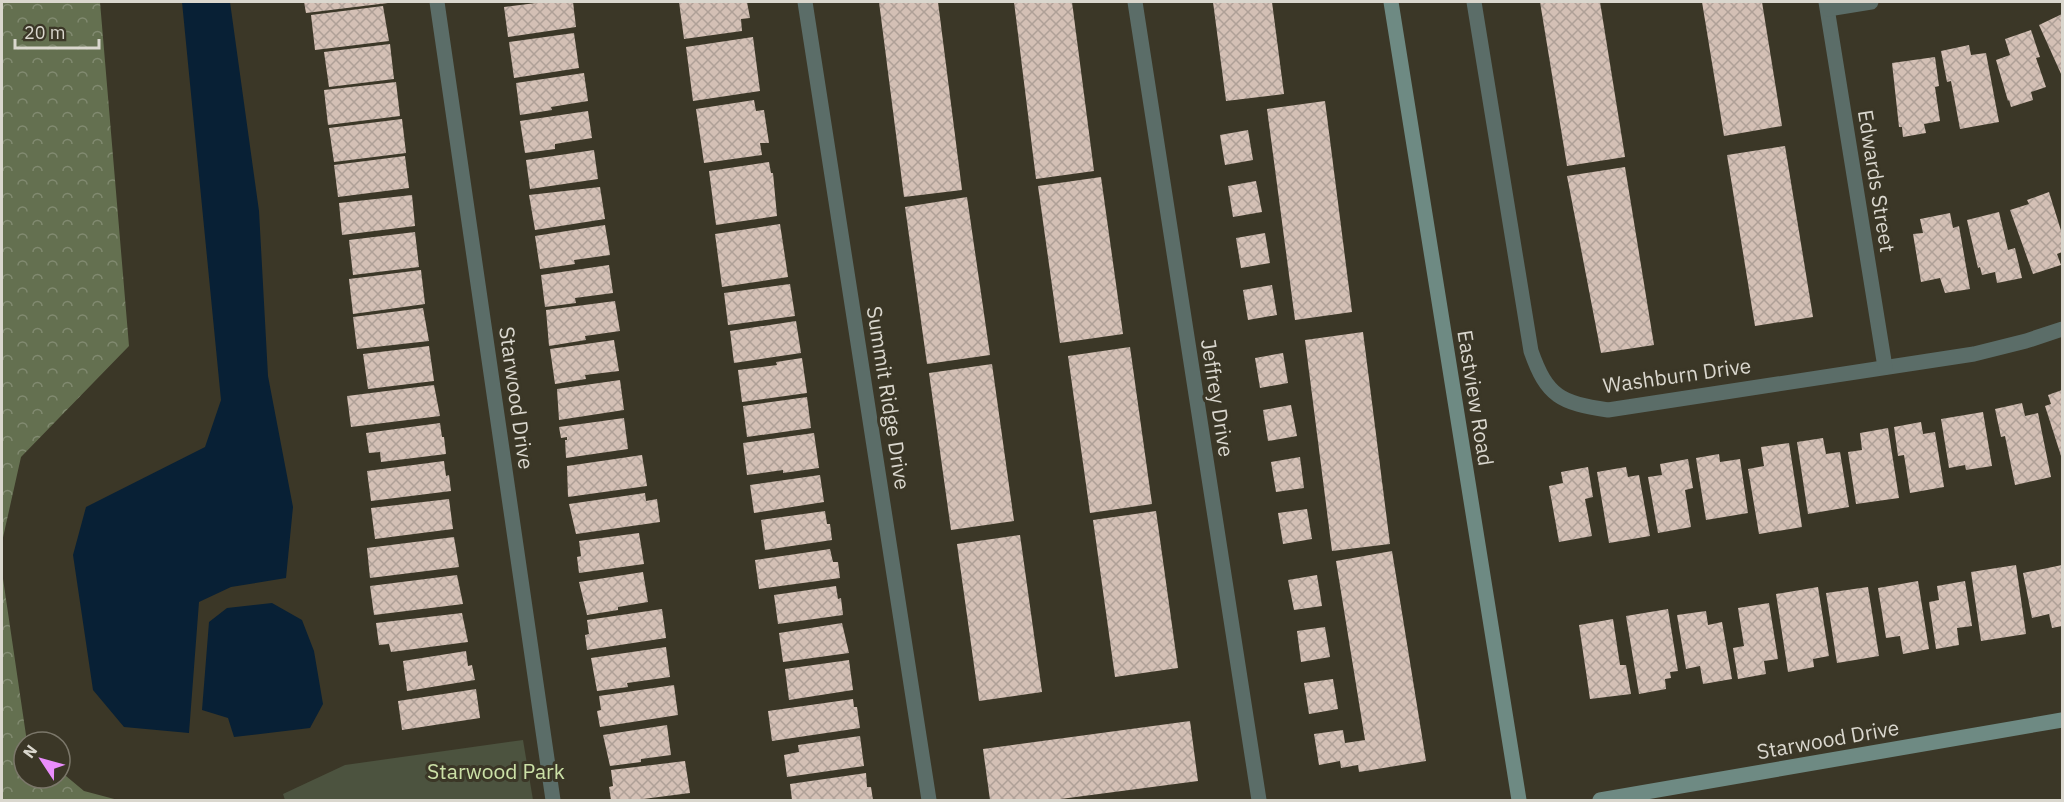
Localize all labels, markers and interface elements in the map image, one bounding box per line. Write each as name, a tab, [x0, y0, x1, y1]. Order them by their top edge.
scale bar	[15, 12, 99, 50]
text: 20 m	[24, 21, 66, 44]
street label: Edwards Street	[1852, 108, 1902, 254]
street label: Summit Ridge Drive	[861, 304, 917, 492]
street label: Starwood Drive	[493, 325, 541, 471]
street label: Eastview Road	[1451, 328, 1501, 468]
street label: Jeffrey Drive	[1195, 337, 1241, 459]
street label: Washburn Drive	[1601, 351, 1753, 399]
street label: Starwood Drive	[1754, 713, 1901, 765]
north arrow	[12, 730, 72, 790]
text: N	[18, 741, 41, 762]
park label: Starwood Park	[427, 757, 565, 785]

